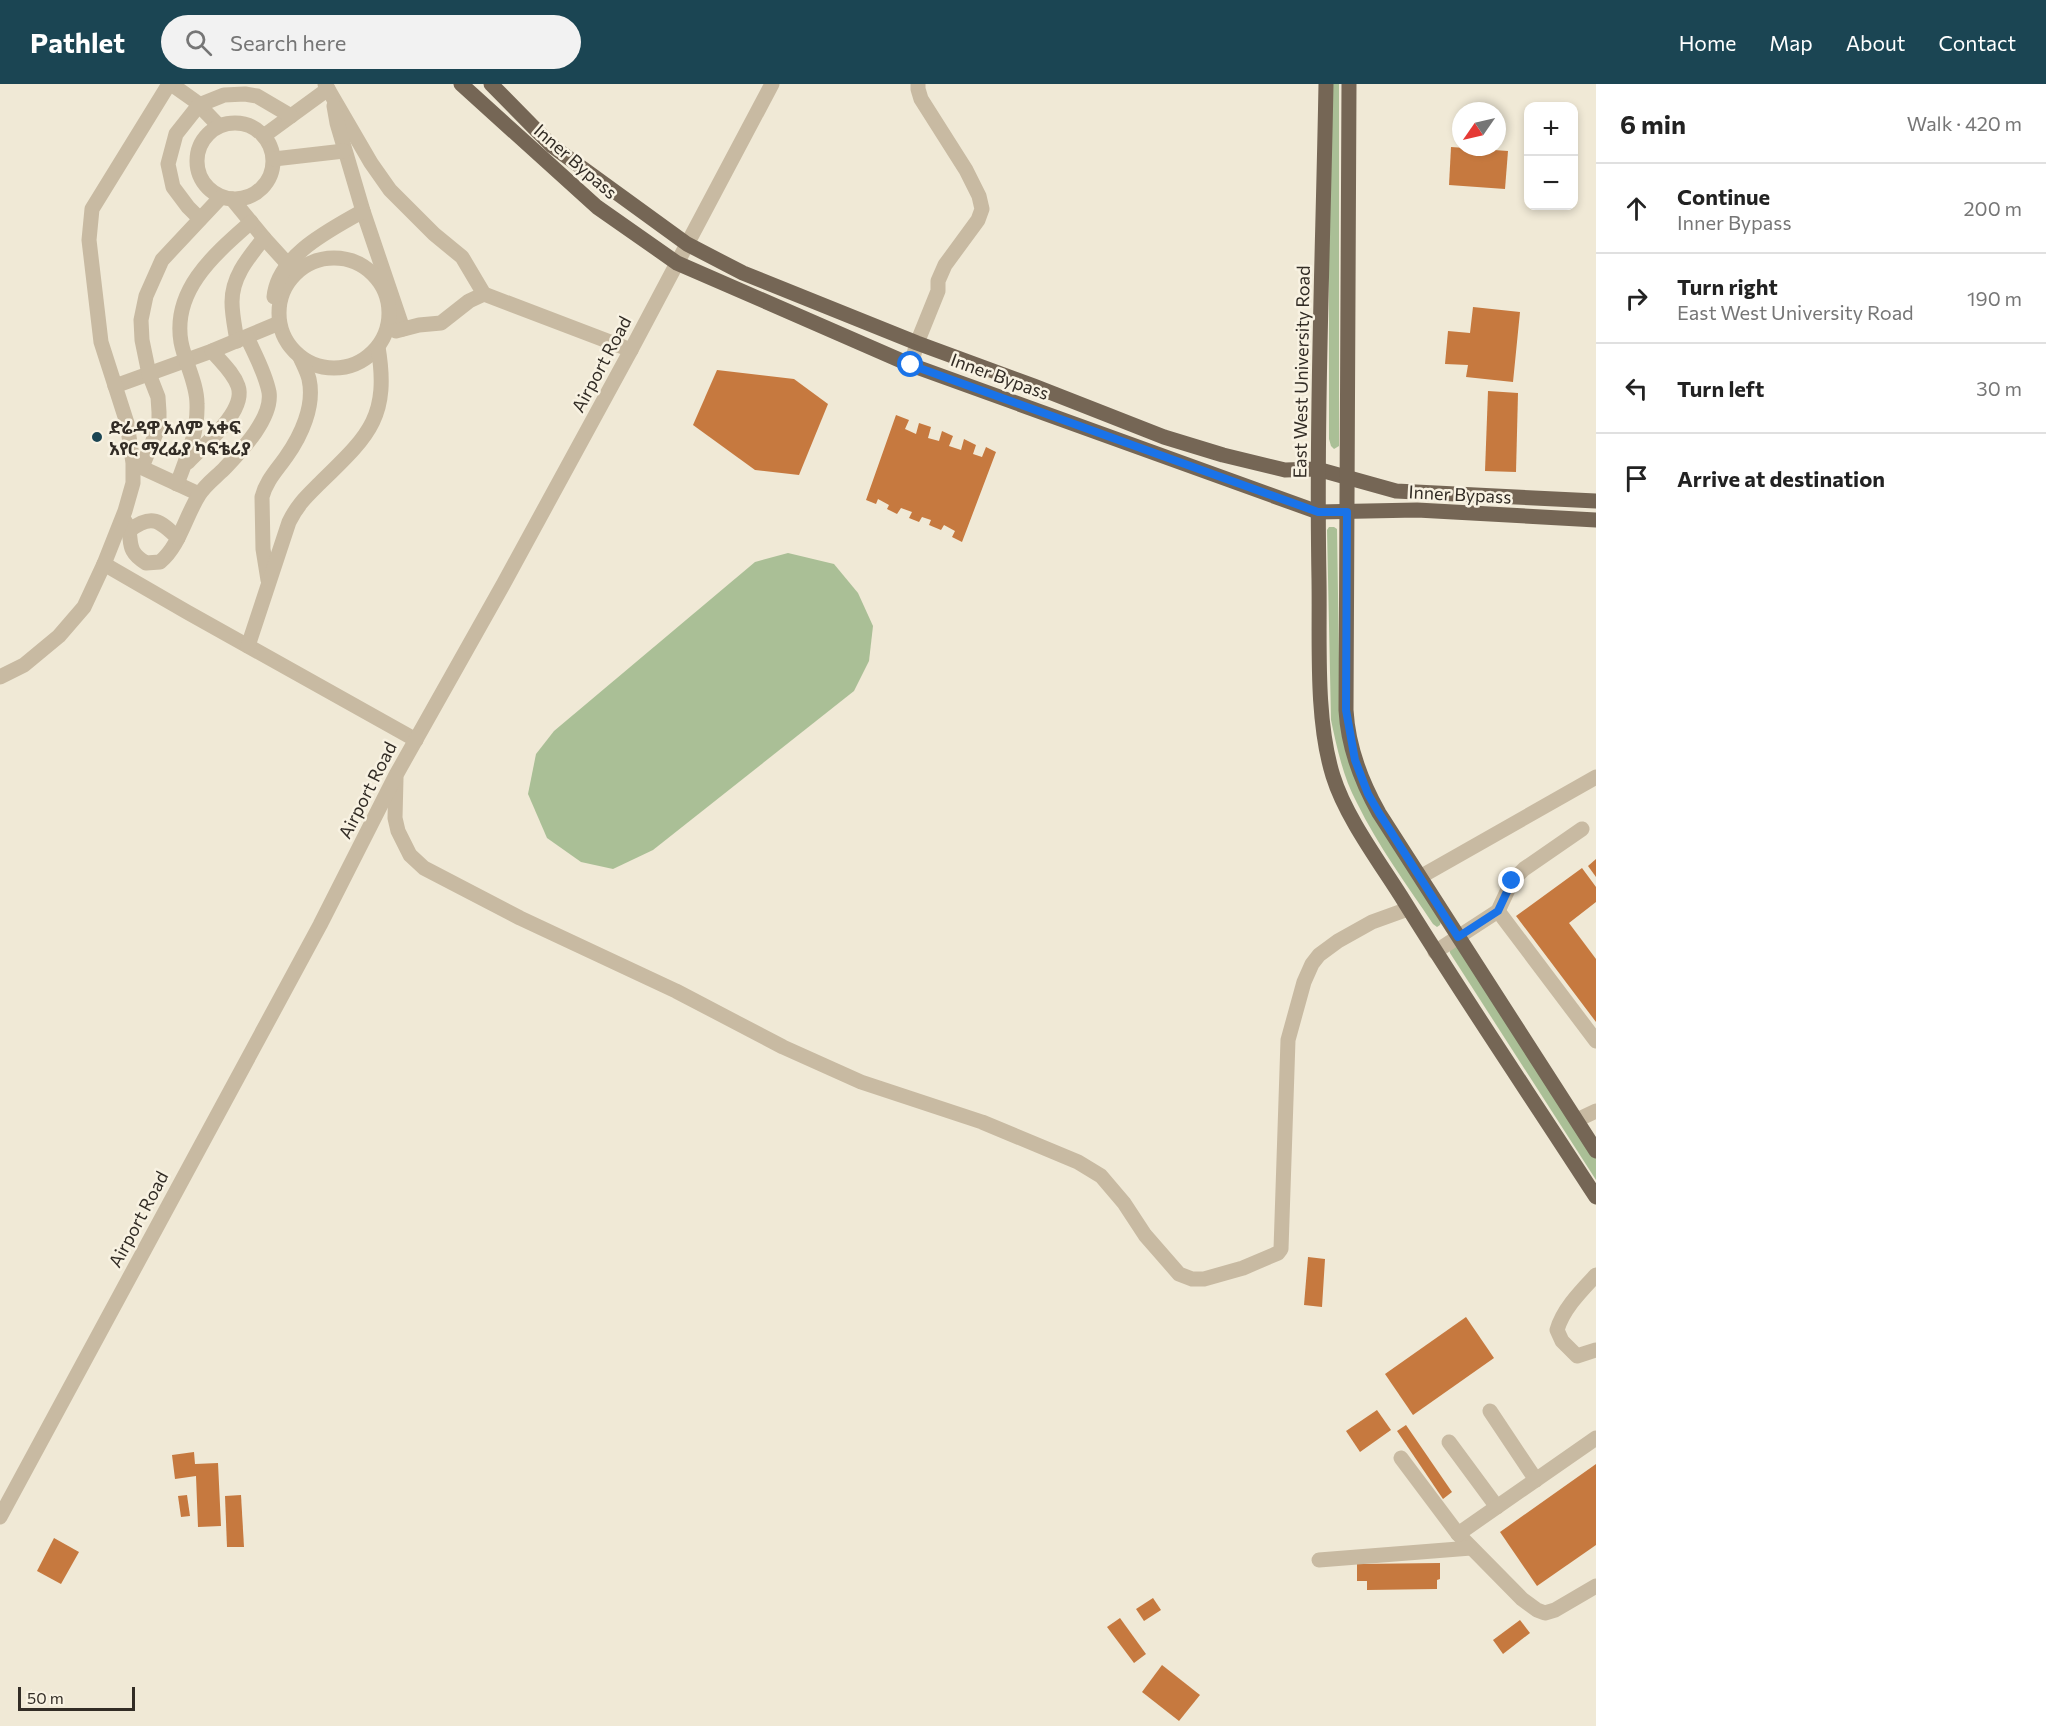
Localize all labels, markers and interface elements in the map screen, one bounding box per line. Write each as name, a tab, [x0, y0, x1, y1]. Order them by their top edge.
search box	[161, 15, 581, 69]
text: Pathlet	[30, 25, 125, 59]
icon: search	[182, 26, 215, 59]
text: Search here	[230, 29, 346, 56]
text: Home	[1679, 30, 1736, 55]
text: Map	[1769, 30, 1813, 55]
text: About	[1846, 30, 1905, 55]
text: Contact	[1938, 30, 2016, 55]
north arrow	[1452, 102, 1506, 156]
map controls	[1524, 102, 1578, 210]
button: +	[1524, 102, 1578, 156]
text: 6 min	[1620, 108, 1686, 139]
text: Walk · 420 m	[1907, 111, 2022, 135]
street label: Inner Bypass	[530, 119, 622, 203]
button: −	[1524, 156, 1578, 210]
text: Continue	[1677, 183, 1770, 210]
icon: ahead	[1620, 192, 1653, 225]
text: 200 m	[1964, 196, 2022, 220]
text: Inner Bypass	[1677, 210, 1792, 234]
street label: East West University Road	[1288, 265, 1314, 479]
text: Turn right	[1677, 273, 1778, 300]
icon: right	[1620, 282, 1653, 315]
text: 190 m	[1967, 286, 2022, 310]
text: East West University Road	[1677, 300, 1914, 324]
street label: Airport Road	[566, 312, 636, 416]
street label: Inner Bypass	[948, 348, 1052, 404]
route start	[897, 351, 923, 377]
icon: left	[1620, 372, 1653, 405]
text: Turn left	[1677, 375, 1764, 402]
text: 30 m	[1976, 376, 2022, 400]
place label: ድሬዳዋ አለም አቀፍ አየር ማረፊያ ካፍቴሪያ	[109, 416, 251, 459]
marker: ድሬዳዋ አለም አቀፍ አየር ማረፊያ ካፍቴሪያ	[90, 430, 104, 444]
icon: arrive	[1620, 462, 1653, 495]
text: Arrive at destination	[1677, 465, 1885, 492]
street label: Inner Bypass	[1408, 480, 1512, 508]
street label: Airport Road	[333, 738, 401, 842]
route end	[1498, 867, 1524, 893]
street label: Airport Road	[103, 1167, 173, 1271]
scale bar	[18, 1684, 135, 1712]
text: 50 m	[27, 1688, 64, 1707]

